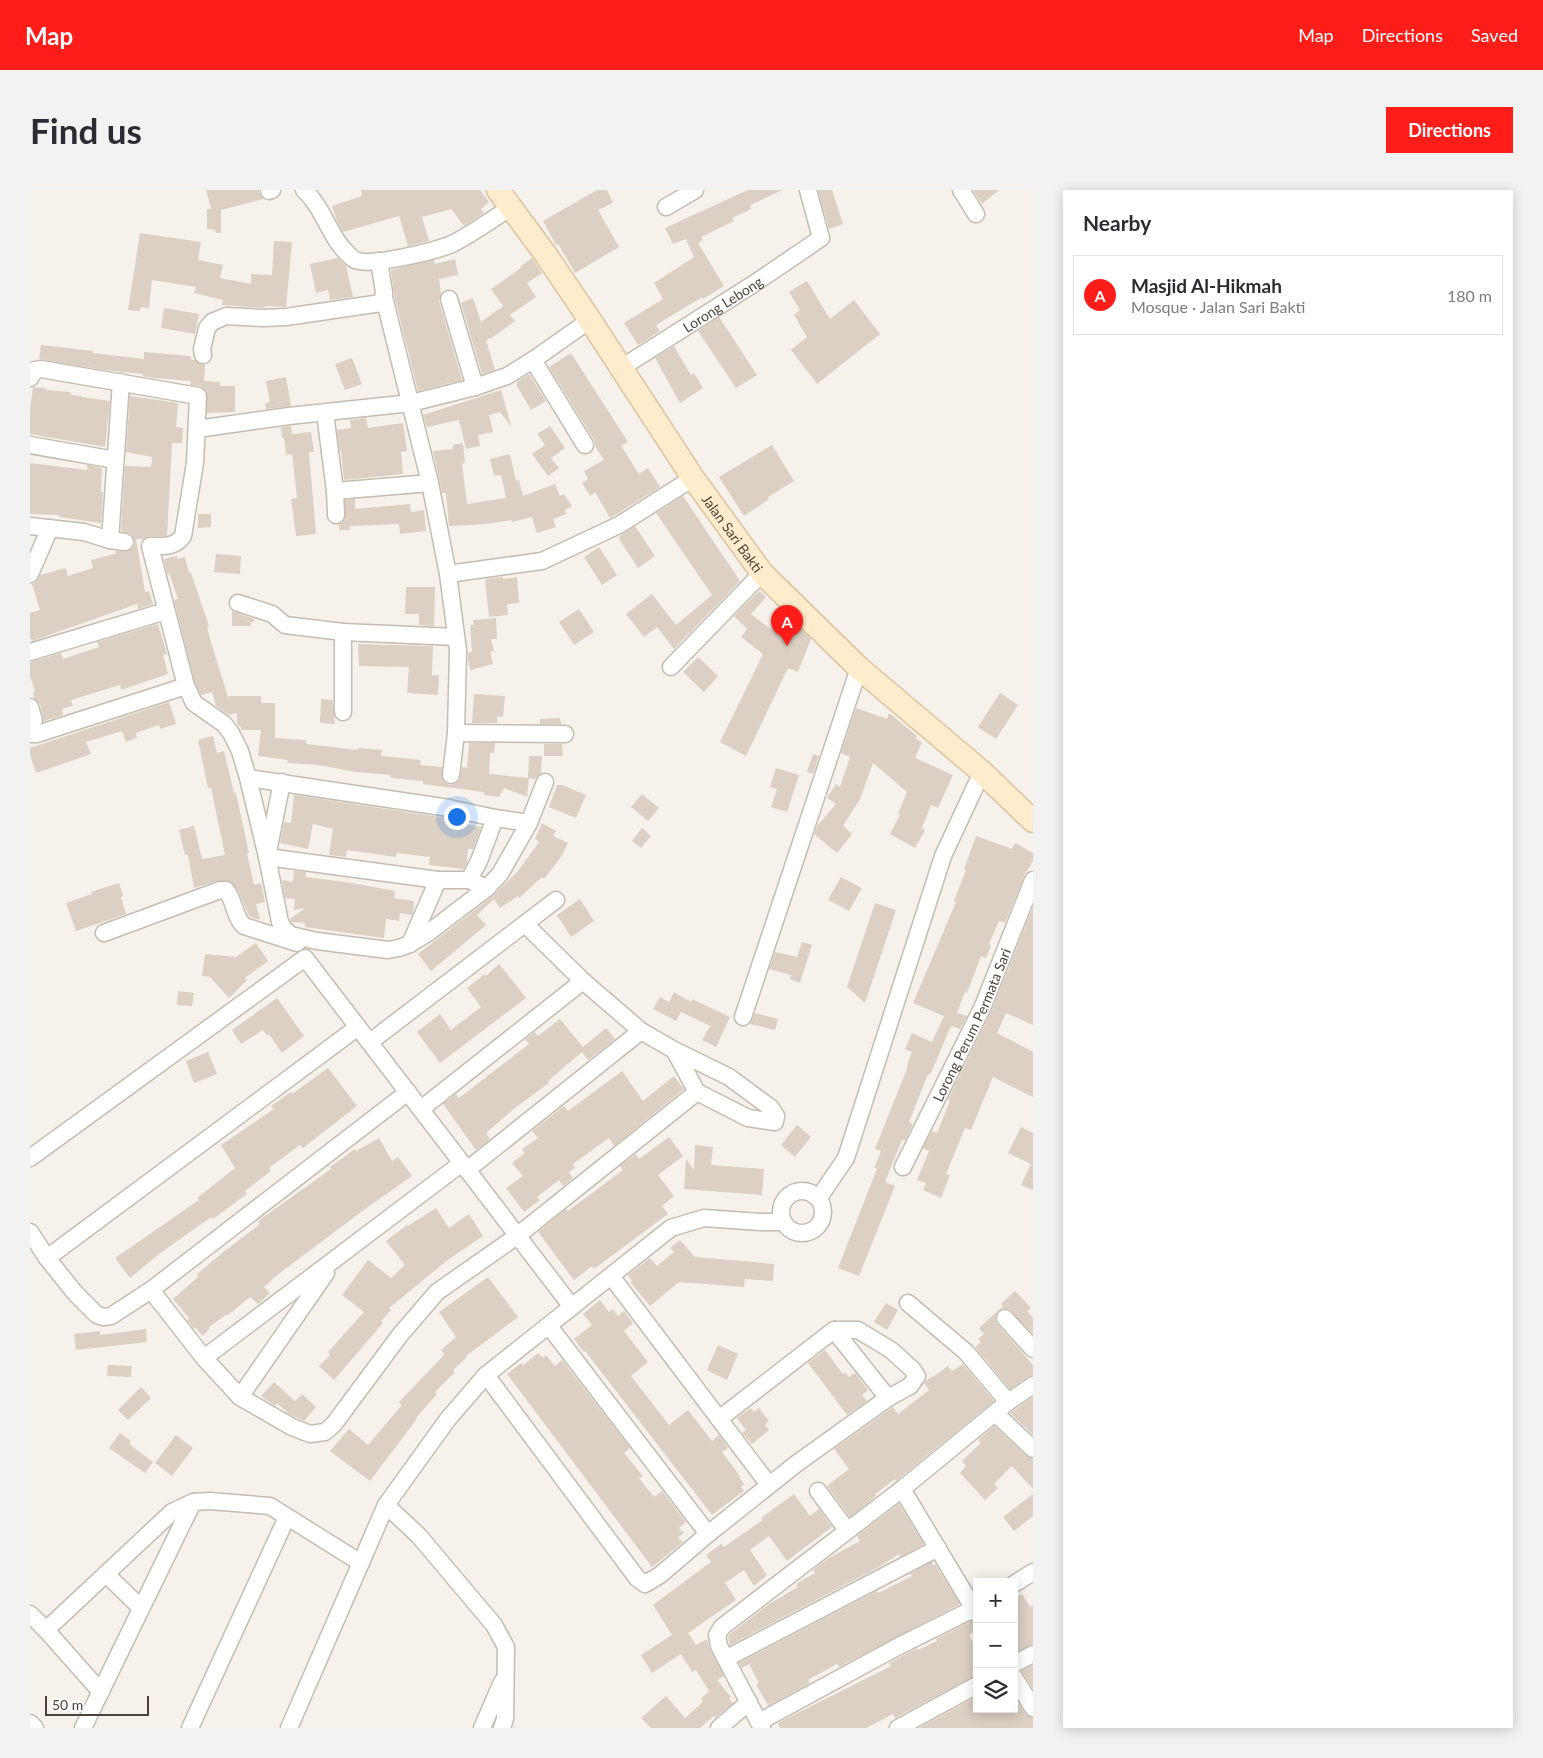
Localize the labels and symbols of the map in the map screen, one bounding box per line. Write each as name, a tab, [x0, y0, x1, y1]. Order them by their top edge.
street label: Lorong Lebong	[679, 272, 765, 335]
street label: Jalan Sari Bakti	[699, 491, 767, 576]
pin: A	[771, 605, 803, 646]
your location	[444, 804, 470, 830]
street label: Lorong Perum Permata Sari	[929, 945, 1014, 1104]
scale bar	[45, 1693, 149, 1716]

